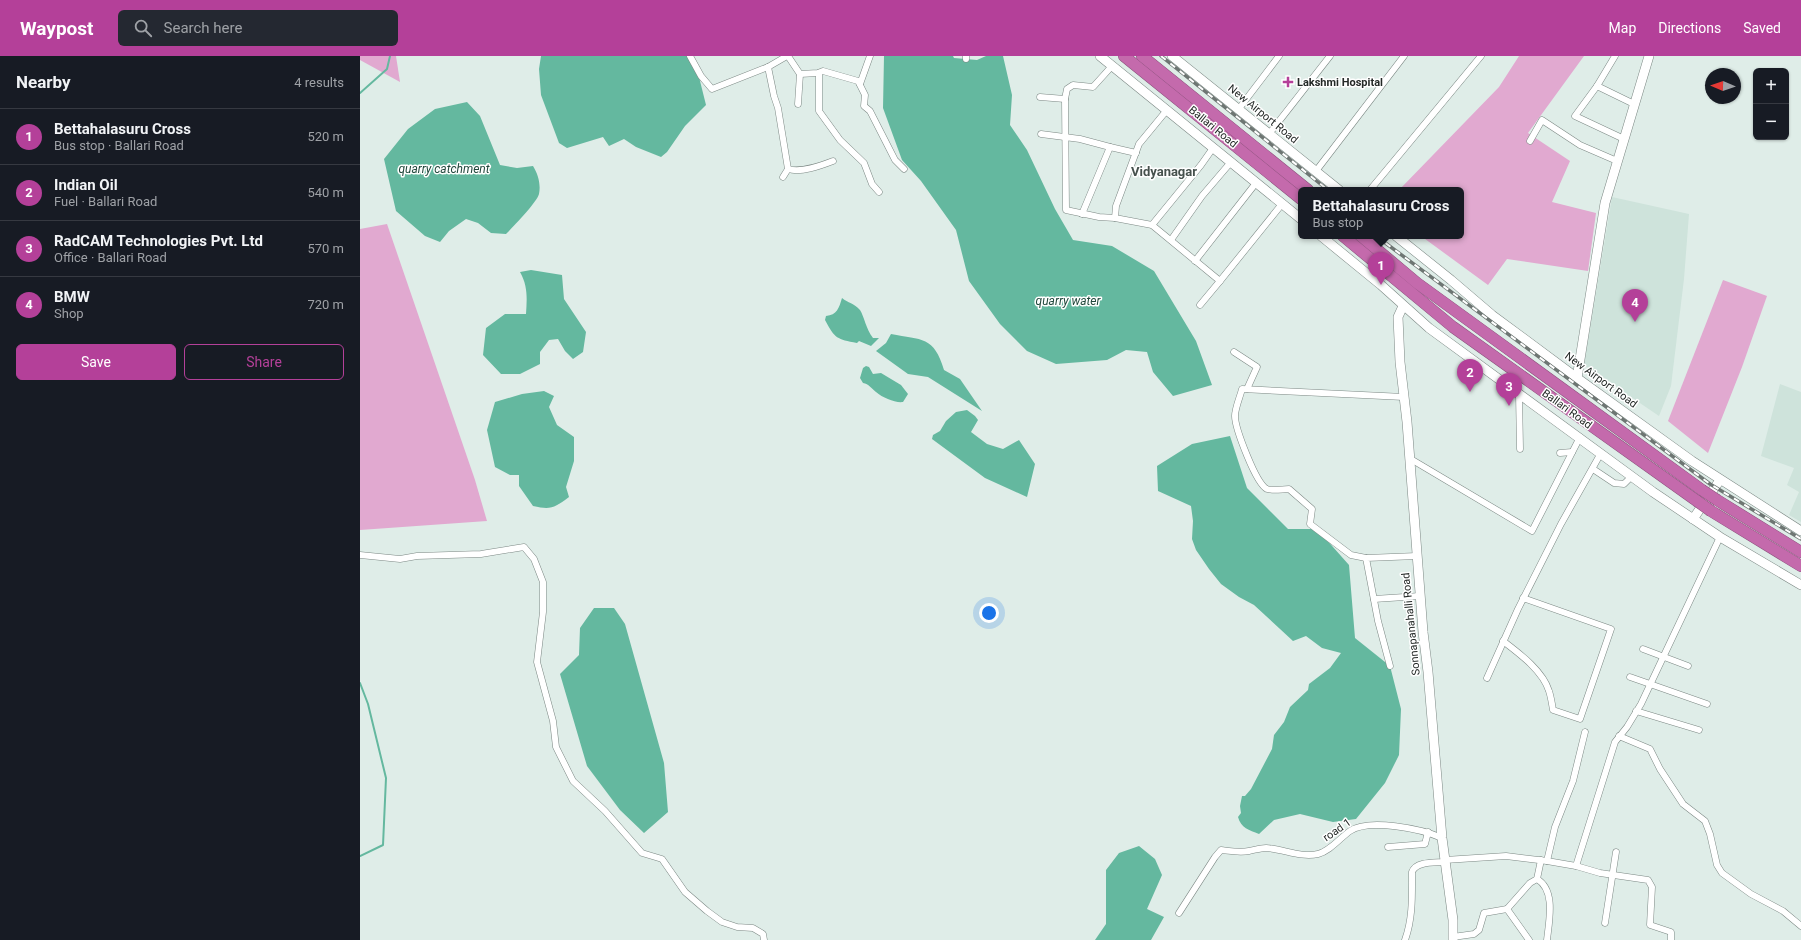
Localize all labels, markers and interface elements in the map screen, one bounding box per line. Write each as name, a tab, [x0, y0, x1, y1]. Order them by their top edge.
search box	[118, 10, 398, 46]
text: Waypost	[20, 17, 94, 40]
icon: search	[132, 17, 154, 39]
text: Search here	[164, 19, 242, 37]
text: Map	[1609, 20, 1636, 36]
text: Directions	[1658, 20, 1721, 36]
text: Saved	[1743, 20, 1781, 36]
north arrow	[1705, 68, 1741, 104]
map controls	[1753, 68, 1789, 140]
button: +	[1753, 68, 1789, 104]
text: Nearby	[16, 72, 71, 92]
text: 4 results	[294, 75, 344, 90]
marker: Lakshmi Hospital	[1282, 76, 1294, 88]
place label: Lakshmi Hospital	[1297, 76, 1383, 89]
street label: New Airport Road	[1225, 82, 1301, 146]
street label: Ballari Road	[1186, 104, 1240, 150]
button: −	[1753, 104, 1789, 140]
text: Bettahalasuru Cross	[54, 120, 191, 138]
text: 1	[25, 129, 33, 144]
text: 520 m	[307, 129, 344, 144]
text: Bus stop · Ballari Road	[54, 138, 184, 153]
water label: quarry catchment	[398, 162, 490, 176]
district label: Vidyanagar	[1131, 164, 1197, 179]
text: Indian Oil	[54, 176, 118, 194]
text: 2	[25, 185, 33, 200]
text: 540 m	[307, 185, 344, 200]
popup	[1298, 187, 1464, 239]
text: Fuel · Ballari Road	[54, 194, 157, 209]
text: Bettahalasuru Cross	[1313, 197, 1449, 215]
text: Bus stop	[1313, 215, 1363, 230]
text: RadCAM Technologies Pvt. Ltd	[54, 232, 263, 250]
text: 3	[25, 241, 33, 256]
text: 570 m	[307, 241, 344, 256]
text: Office · Ballari Road	[54, 250, 167, 265]
pin: 1	[1368, 252, 1394, 285]
text: BMW	[54, 288, 90, 306]
pin: 4	[1622, 289, 1648, 322]
water label: quarry water	[1036, 294, 1101, 308]
text: 4	[25, 297, 33, 312]
text: 720 m	[307, 297, 344, 312]
text: Shop	[54, 306, 84, 321]
button: Save	[16, 344, 176, 380]
button: Share	[184, 344, 344, 380]
street label: New Airport Road	[1562, 349, 1640, 411]
pin: 2	[1457, 359, 1483, 392]
pin: 3	[1496, 373, 1522, 406]
street label: Ballari Road	[1539, 387, 1595, 431]
street label: Sonnapanahalli Road	[1399, 572, 1423, 676]
your location	[979, 603, 999, 623]
street label: road 1	[1321, 816, 1353, 844]

